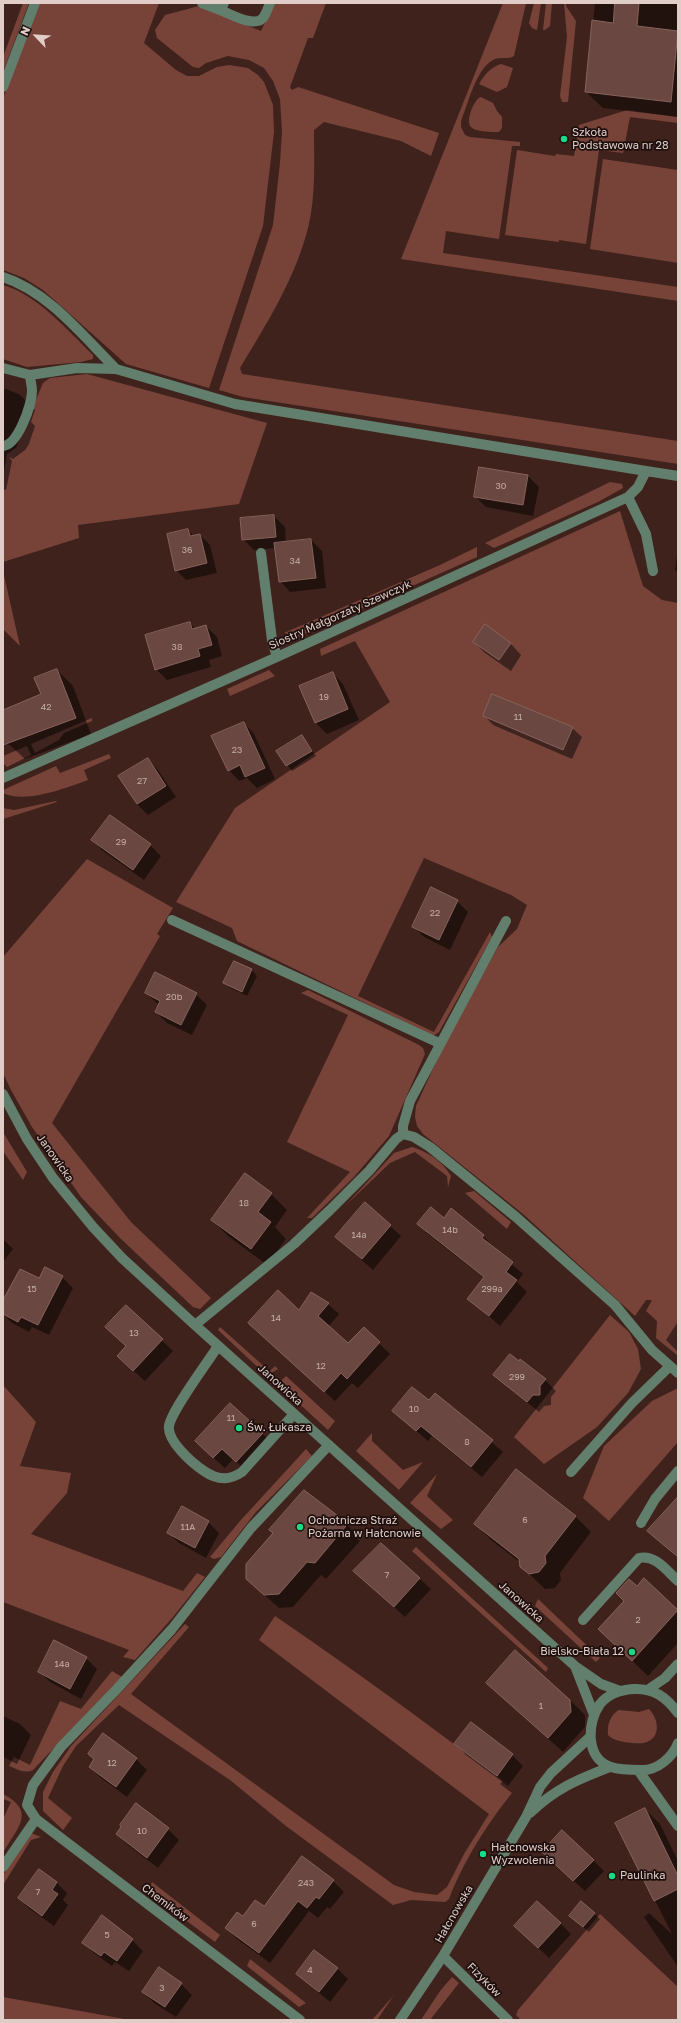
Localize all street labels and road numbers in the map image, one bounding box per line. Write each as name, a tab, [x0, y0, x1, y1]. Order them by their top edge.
street label: Siostry Małgorzaty Szewczyk	[267, 578, 413, 652]
street label: Janowicka	[34, 1131, 76, 1185]
street label: Janowicka	[255, 1361, 305, 1409]
street label: Janowicka	[496, 1578, 546, 1626]
street label: Chemików	[139, 1881, 191, 1925]
street label: Hałcnowska	[432, 1883, 476, 1945]
street label: Fizyków	[464, 1960, 504, 2000]

